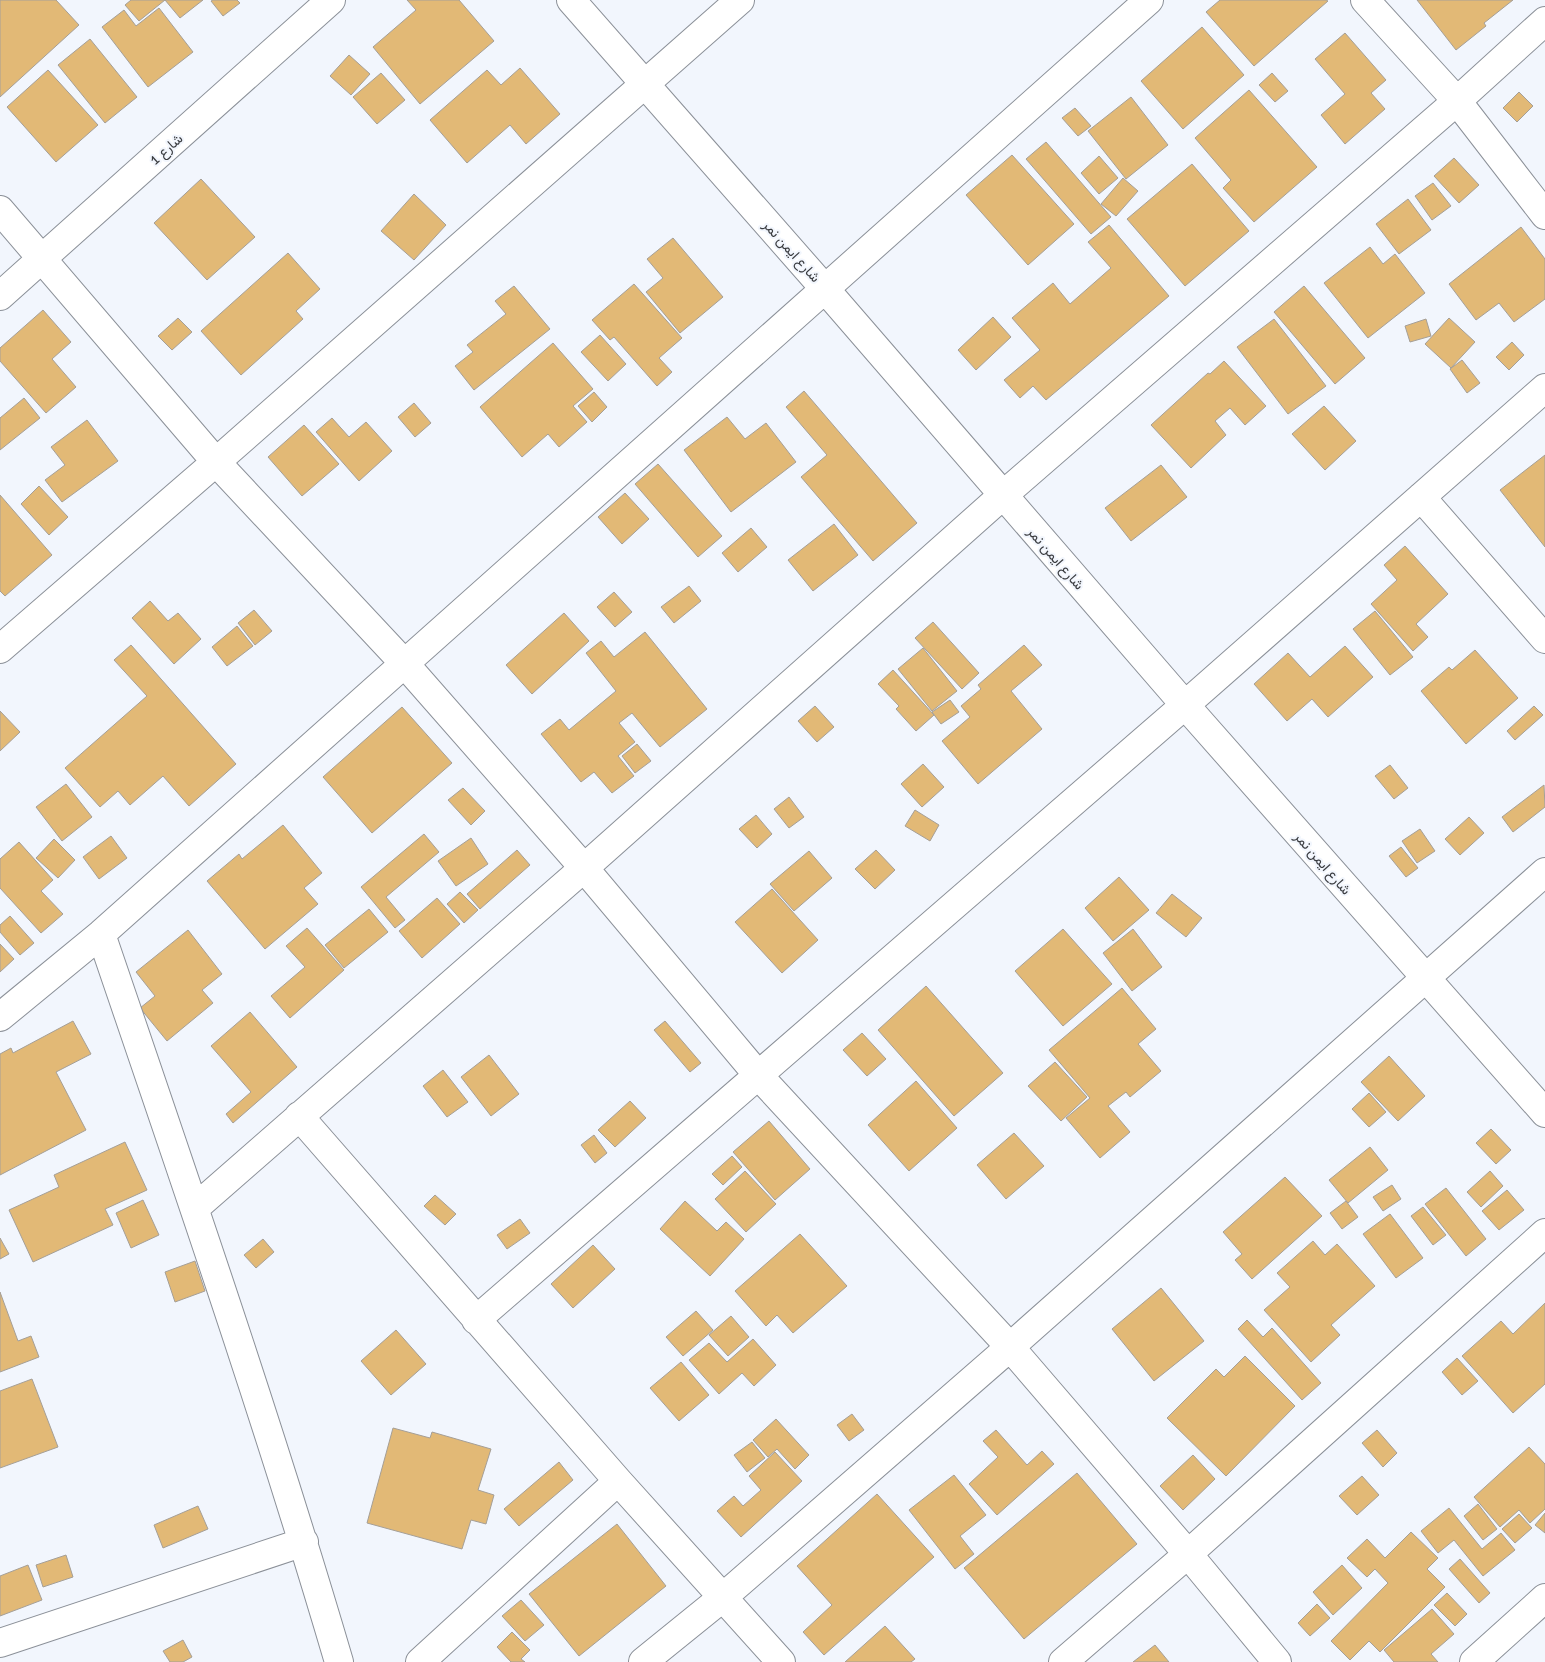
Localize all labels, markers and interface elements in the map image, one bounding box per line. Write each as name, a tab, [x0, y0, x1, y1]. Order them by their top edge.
street label: شارع 1	[146, 130, 188, 170]
street label: شارع ايمن نمر	[757, 216, 824, 287]
street label: شارع ايمن نمر	[1022, 523, 1087, 594]
street label: شارع ايمن نمر	[1289, 828, 1354, 899]

